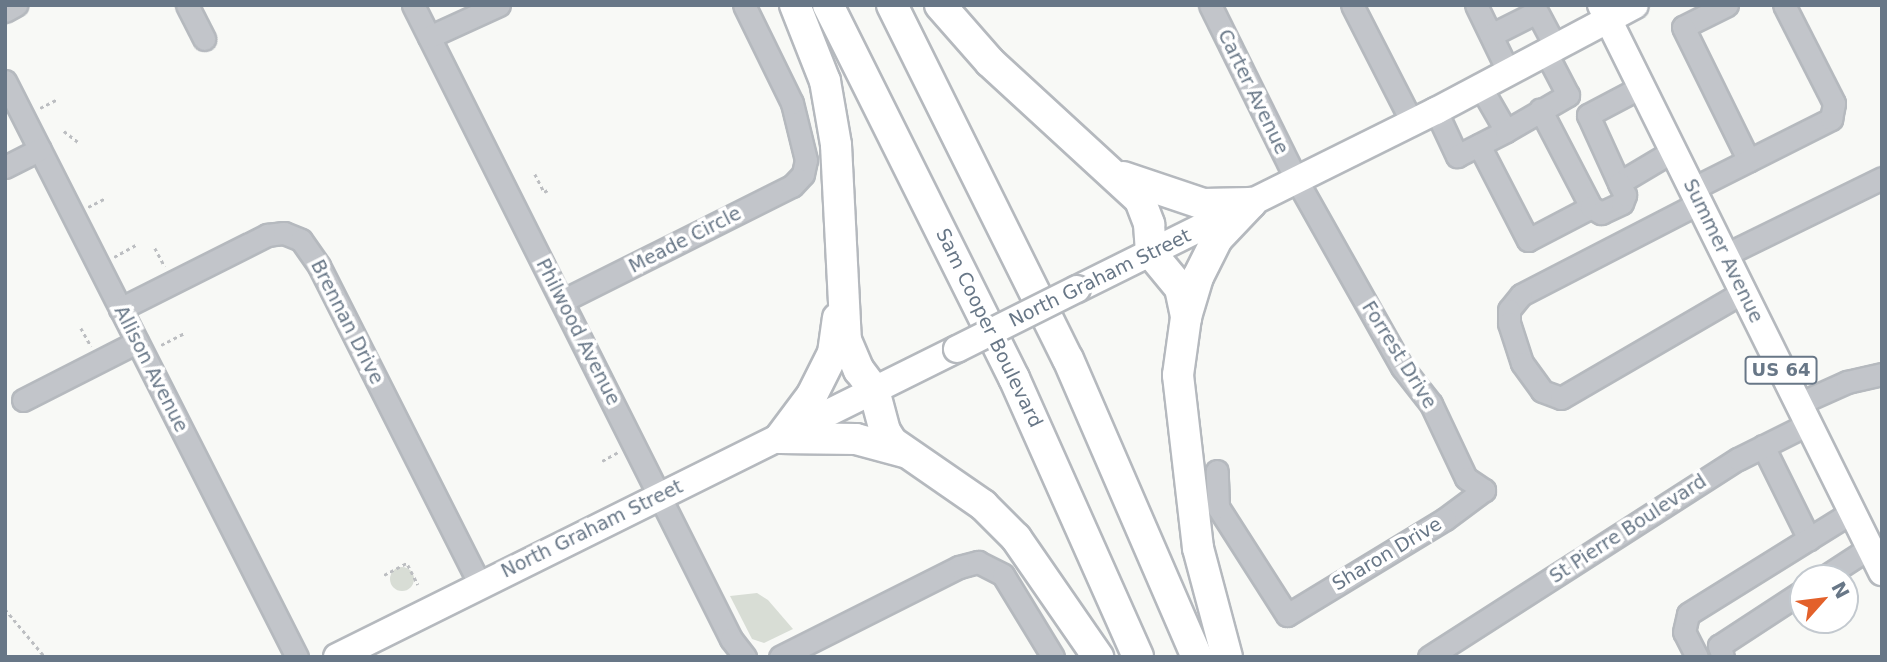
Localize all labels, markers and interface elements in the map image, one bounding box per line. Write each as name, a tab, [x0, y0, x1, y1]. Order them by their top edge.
street label: Carter Avenue	[1213, 26, 1293, 158]
street label: Summer Avenue	[1678, 175, 1768, 327]
street label: Meade Circle	[625, 202, 745, 278]
street label: North Graham Street	[1005, 224, 1195, 332]
street label: Sam Cooper Boulevard	[931, 225, 1047, 431]
street label: Philwood Avenue	[531, 255, 625, 409]
street label: Brennan Drive	[306, 256, 388, 388]
street label: Forrest Drive	[1357, 297, 1441, 413]
street label: Allison Avenue	[109, 302, 193, 436]
road number: US 64	[1744, 356, 1818, 384]
street label: St Pierre Boulevard	[1545, 470, 1711, 588]
street label: North Graham Street	[497, 475, 687, 583]
street label: Sharon Drive	[1328, 512, 1446, 596]
north arrow	[1789, 564, 1859, 634]
text: N	[1827, 578, 1854, 602]

